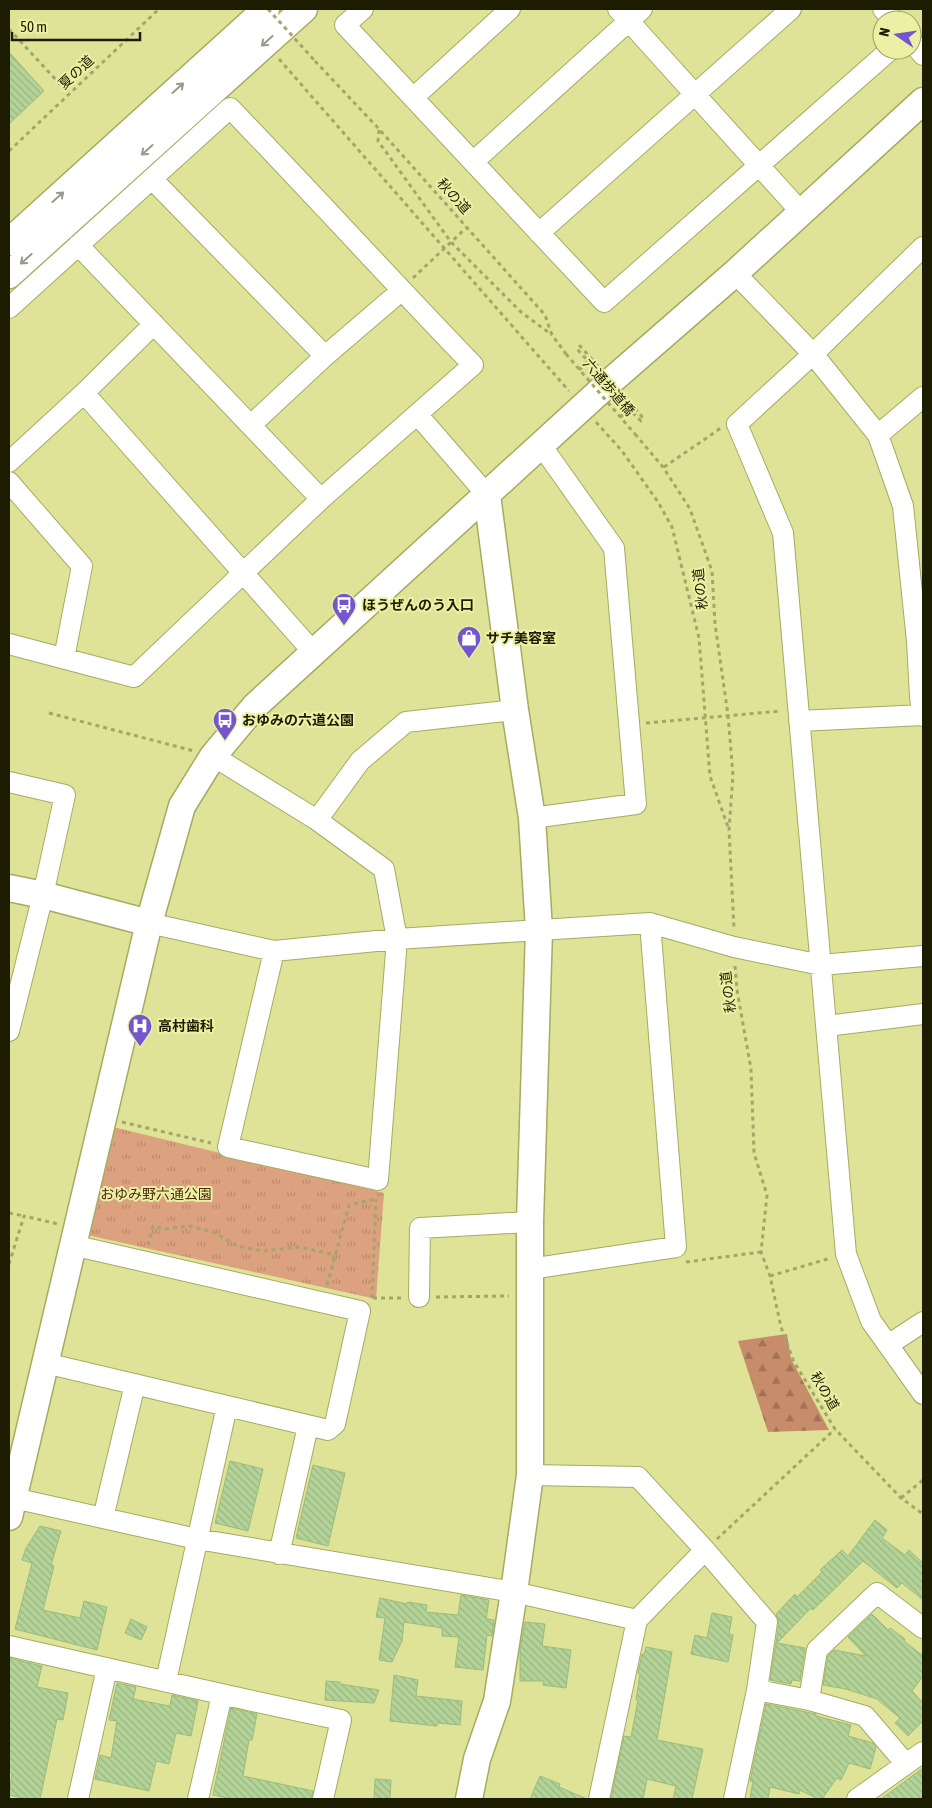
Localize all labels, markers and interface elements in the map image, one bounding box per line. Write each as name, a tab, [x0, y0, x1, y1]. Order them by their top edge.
scale bar	[12, 10, 140, 42]
north arrow	[872, 10, 922, 60]
text: 50 m	[20, 18, 47, 35]
text: N	[876, 26, 893, 38]
one-way arrow	[261, 35, 274, 47]
street label: 夏の道	[55, 52, 97, 92]
one-way arrow	[172, 82, 185, 94]
one-way arrow	[140, 144, 153, 156]
street label: 秋の道	[434, 175, 474, 217]
one-way arrow	[51, 192, 64, 203]
one-way arrow	[20, 253, 33, 265]
street label: 六通歩道橋	[580, 355, 638, 419]
street label: 秋の道	[690, 567, 710, 611]
bus stop icon: ほうぜんのう入口	[331, 592, 357, 626]
place label: ほうぜんのう入口	[362, 597, 474, 613]
shop icon: サチ美容室	[456, 625, 482, 659]
place label: サチ美容室	[486, 630, 556, 646]
bus stop icon: おゆみの六道公園	[212, 707, 238, 741]
place label: おゆみの六道公園	[242, 712, 354, 728]
street label: 秋の道	[718, 970, 738, 1014]
hospital icon: 高村歯科	[127, 1013, 153, 1047]
place label: 高村歯科	[158, 1018, 214, 1034]
park label: おゆみ野六通公園	[100, 1186, 212, 1202]
street label: 秋の道	[807, 1369, 843, 1413]

